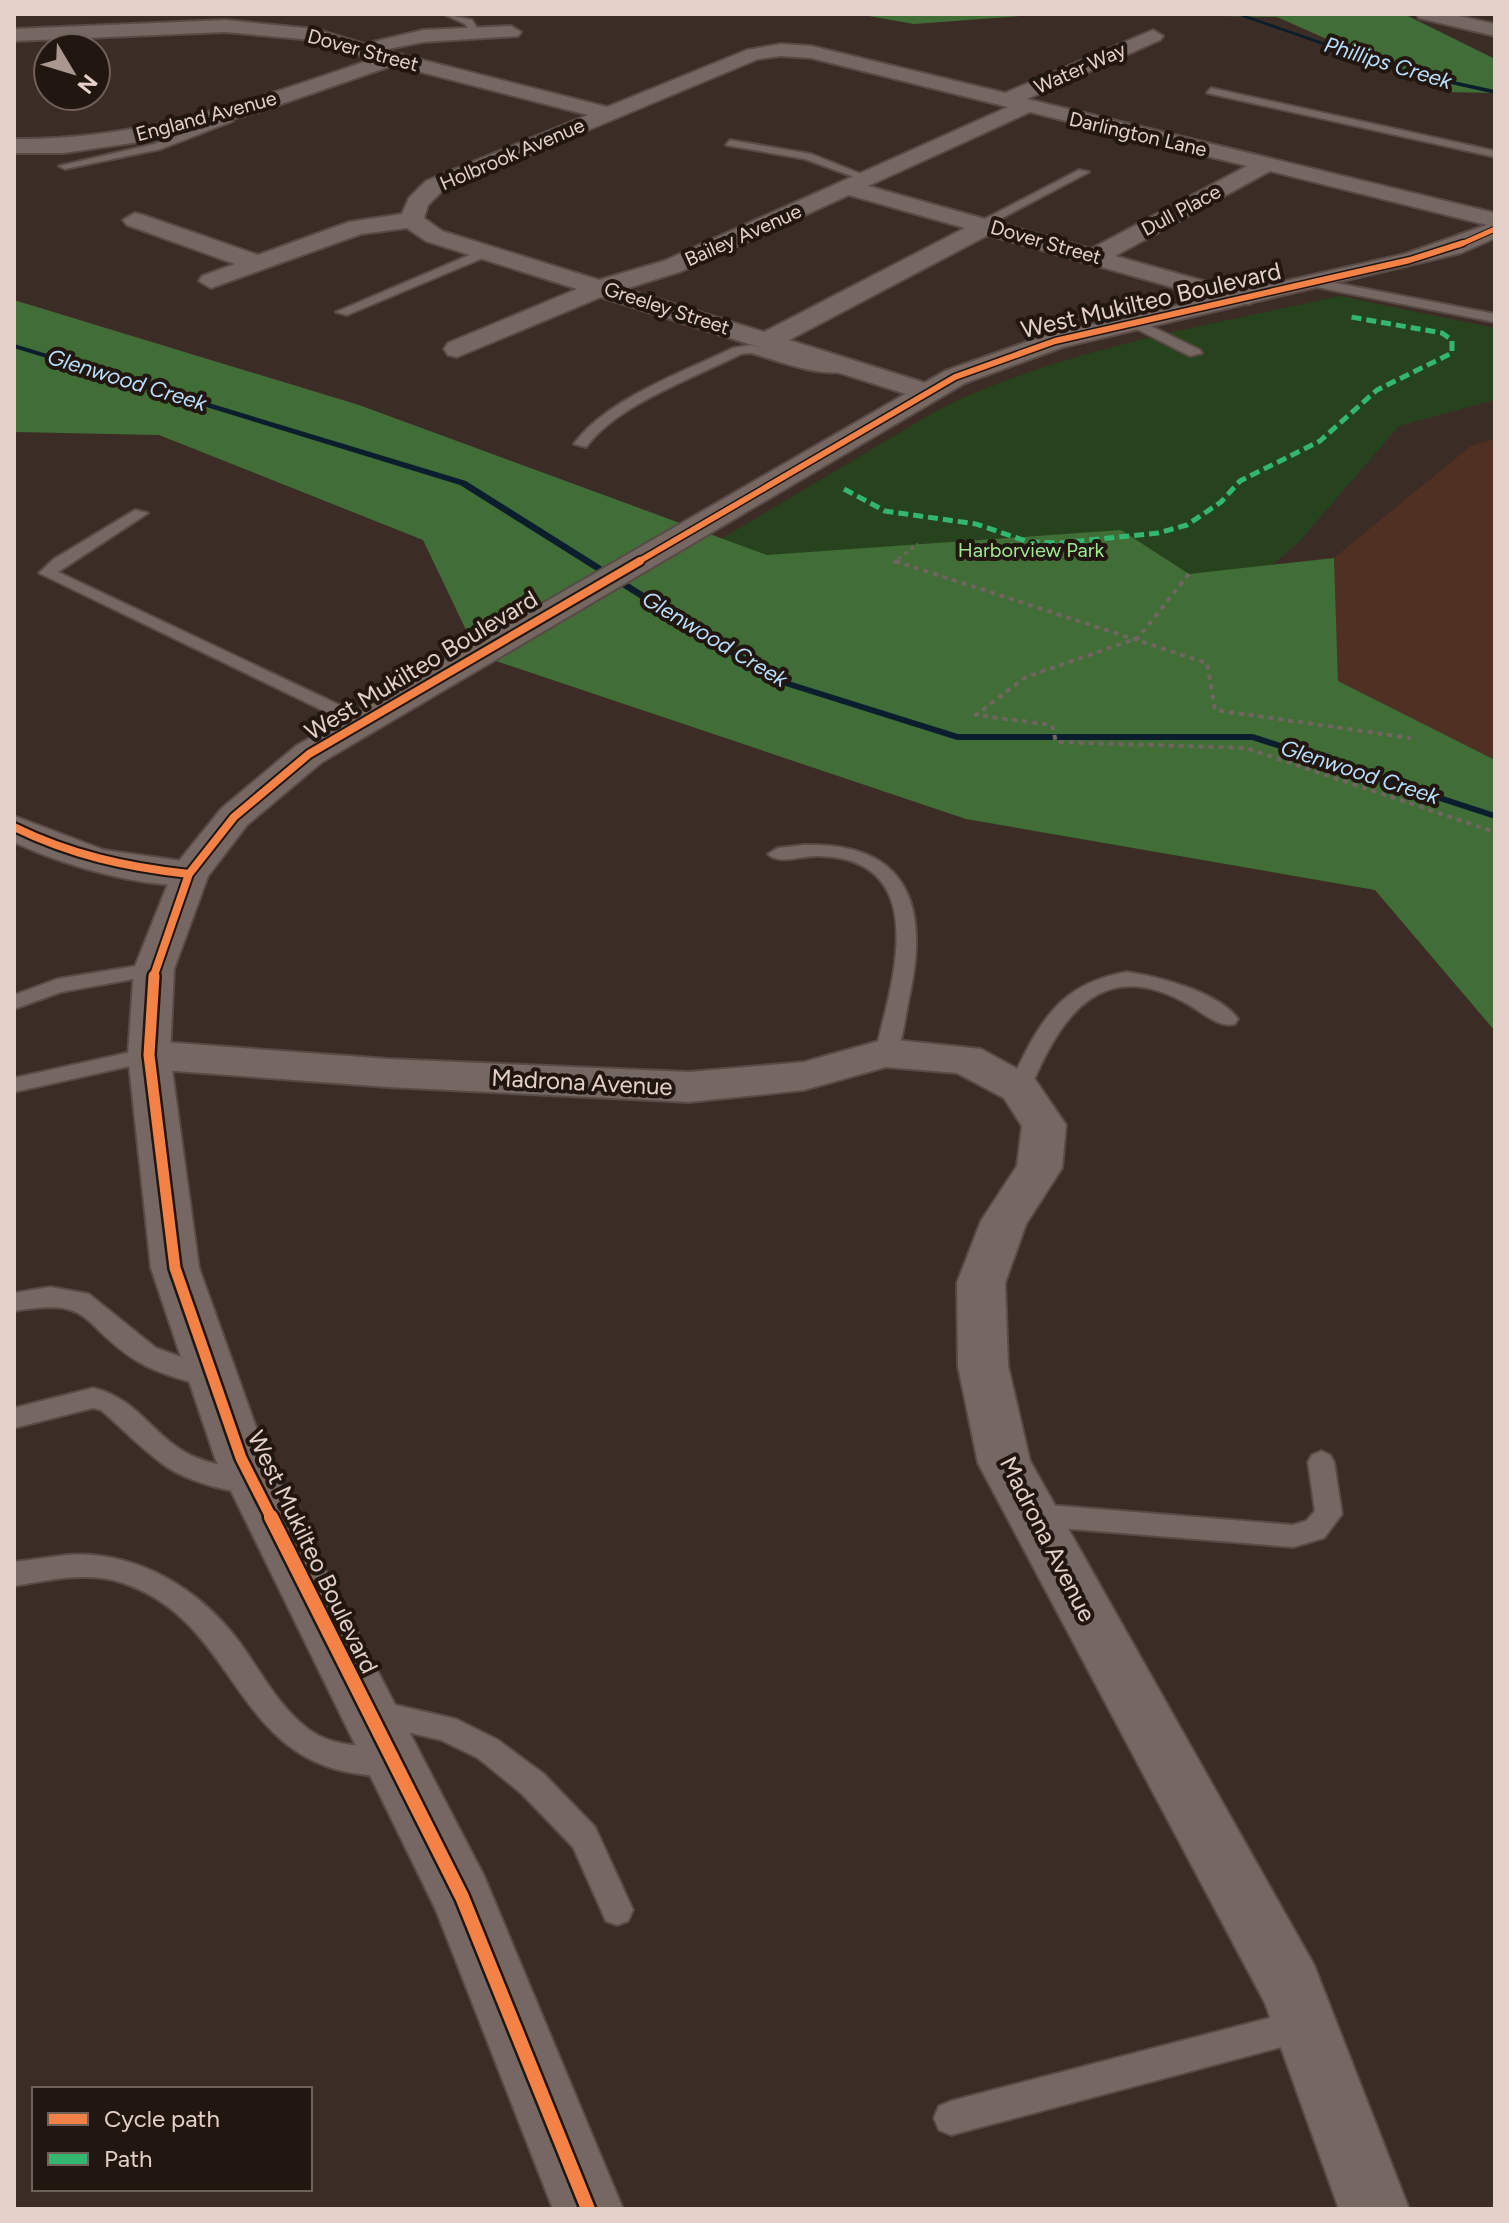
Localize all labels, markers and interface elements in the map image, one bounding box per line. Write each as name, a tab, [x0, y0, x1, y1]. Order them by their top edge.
street label: Dover Street	[305, 24, 421, 76]
water label: Phillips Creek	[1321, 31, 1456, 96]
north arrow	[32, 32, 112, 112]
street label: Water Way	[1030, 37, 1130, 99]
text: N	[71, 69, 103, 99]
street label: England Avenue	[133, 86, 279, 146]
street label: Darlington Lane	[1067, 106, 1209, 162]
street label: Holbrook Avenue	[436, 113, 588, 195]
street label: Dull Place	[1137, 179, 1225, 241]
street label: Bailey Avenue	[681, 199, 805, 271]
street label: Dover Street	[988, 215, 1104, 269]
street label: West Mukilteo Boulevard	[1018, 256, 1284, 344]
street label: Greeley Street	[601, 276, 733, 340]
water label: Glenwood Creek	[44, 343, 211, 417]
park label: Harborview Park	[958, 538, 1105, 562]
street label: West Mukilteo Boulevard	[299, 584, 543, 746]
water label: Glenwood Creek	[637, 585, 794, 694]
water label: Glenwood Creek	[1277, 734, 1444, 811]
street label: Madrona Avenue	[491, 1063, 673, 1101]
street label: West Mukilteo Boulevard	[242, 1426, 384, 1678]
street label: Madrona Avenue	[994, 1452, 1102, 1626]
legend	[32, 2087, 312, 2191]
text: Cycle path	[104, 2104, 220, 2133]
text: Path	[104, 2144, 152, 2173]

